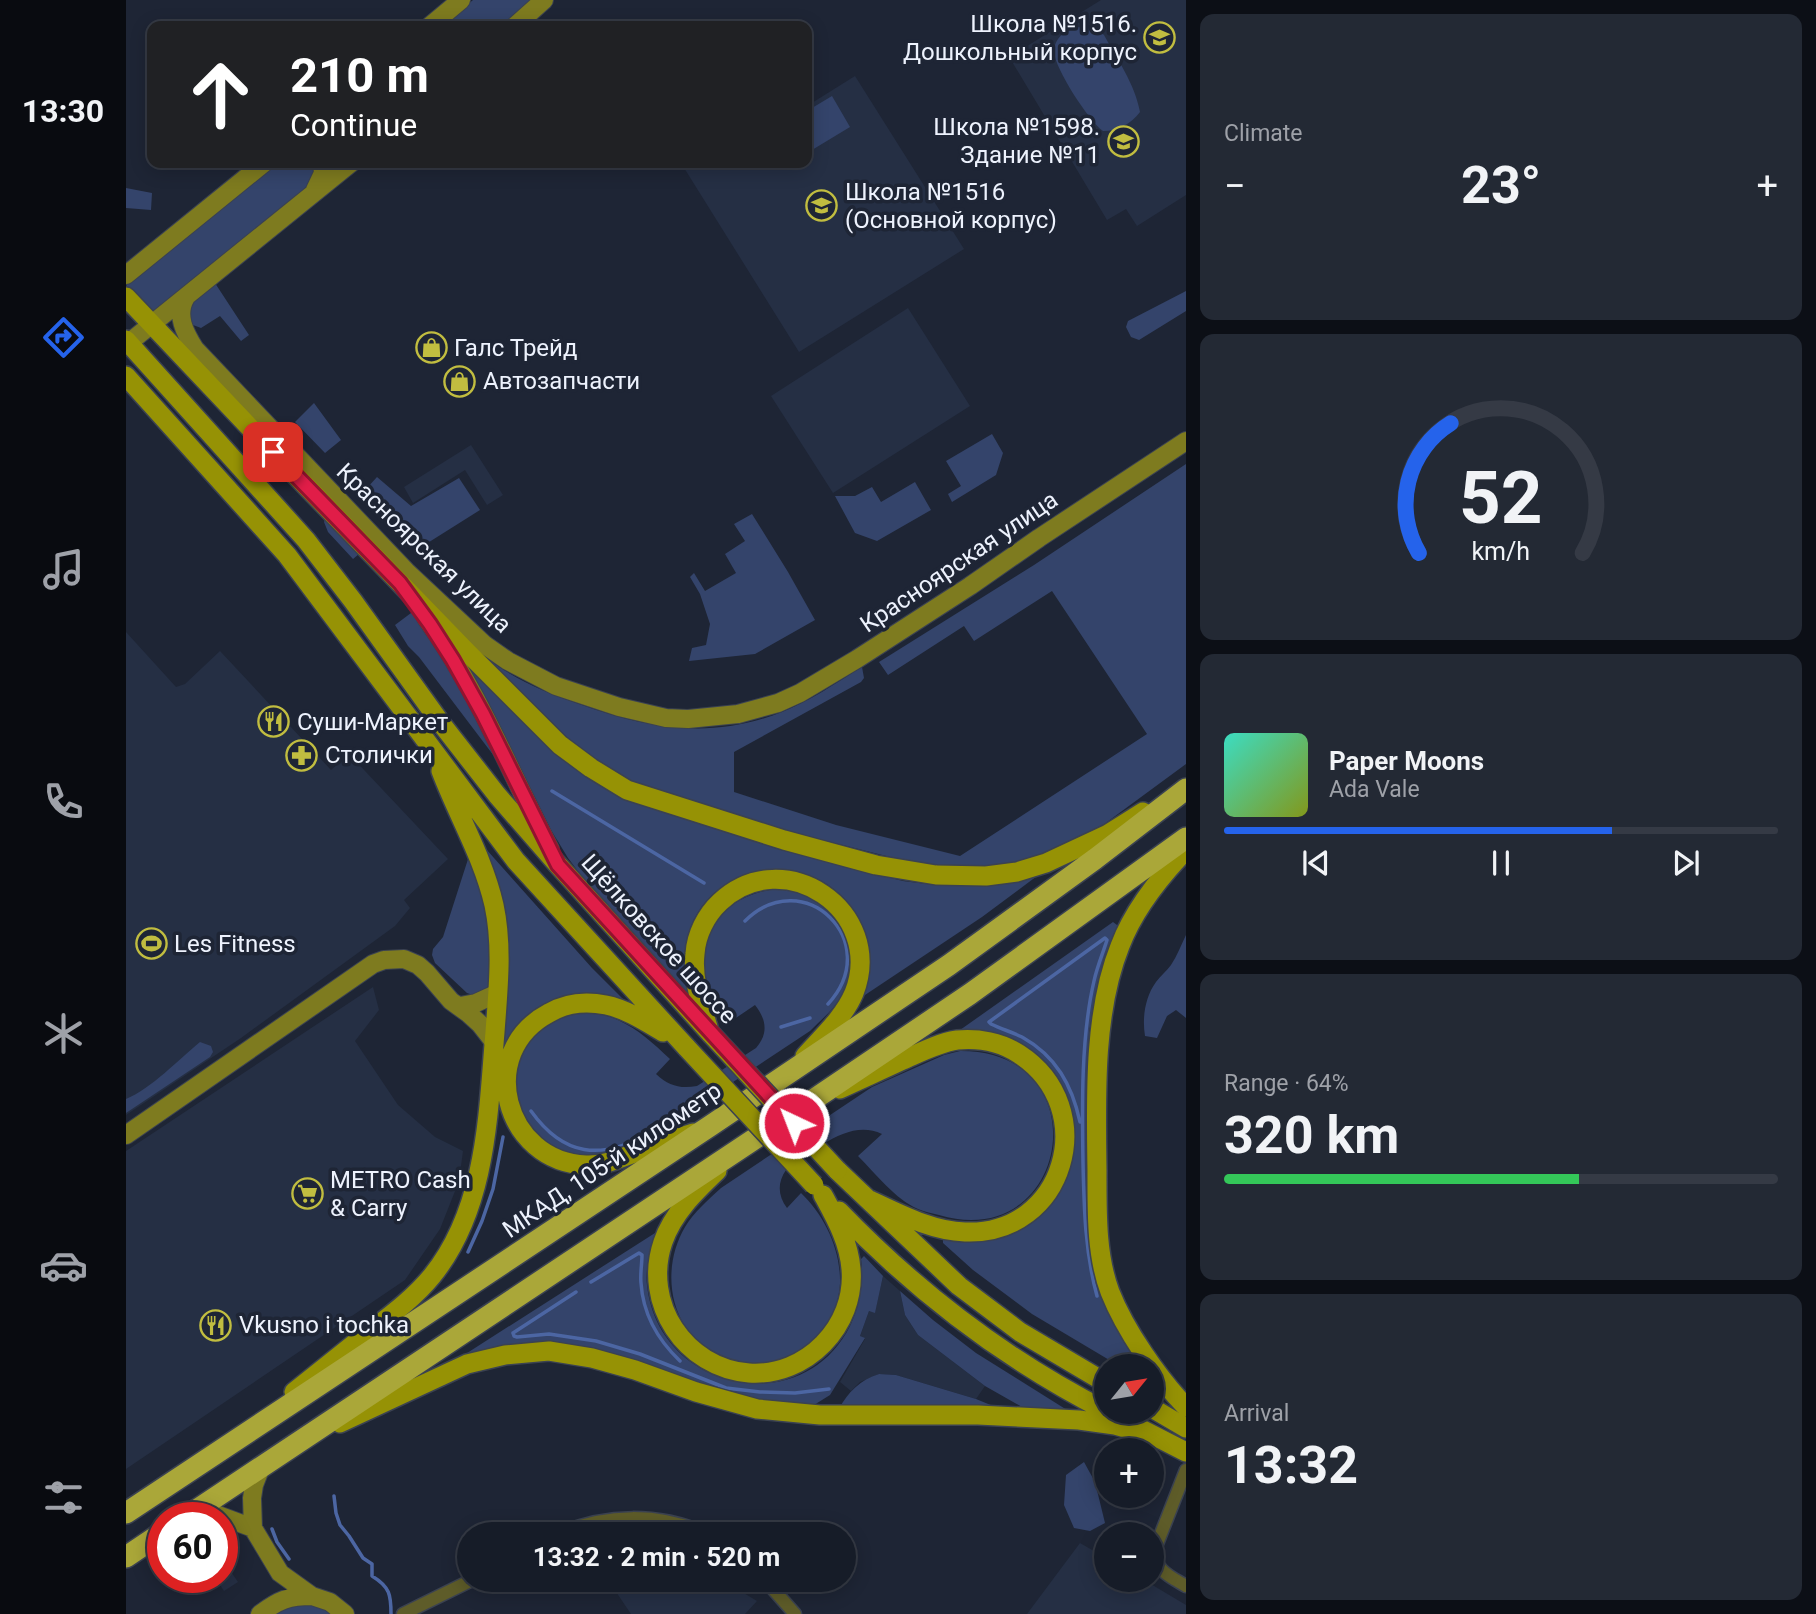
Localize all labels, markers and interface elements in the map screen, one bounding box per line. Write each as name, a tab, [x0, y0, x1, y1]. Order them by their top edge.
place label: Школа №1516. Дошкольный корпус	[903, 10, 1137, 66]
school or university icon: Школа №1516. Дошкольный корпус	[1143, 21, 1177, 55]
text: 210 m	[290, 47, 429, 104]
icon: ahead	[175, 49, 266, 140]
text: 13:30	[22, 92, 104, 130]
text: Continue	[290, 106, 417, 144]
place label: Школа №1598. Здание №11	[933, 113, 1100, 169]
text: Climate	[1224, 120, 1303, 147]
school or university icon: Школа №1598. Здание №11	[1106, 124, 1140, 158]
text: 23°	[1461, 155, 1541, 216]
text: −	[1224, 164, 1246, 208]
text: +	[1756, 164, 1778, 208]
place label: Школа №1516 (Основной корпус)	[845, 178, 1057, 234]
school or university icon: Школа №1516 (Основной корпус)	[805, 189, 839, 223]
icon: directions	[39, 313, 88, 362]
shop icon: Галс Трейд	[414, 331, 448, 365]
place label: Галс Трейд	[454, 334, 577, 362]
shop icon: Автозапчасти	[443, 364, 477, 398]
place label: Автозапчасти	[483, 367, 640, 395]
pin	[243, 422, 303, 482]
icon: arrive	[254, 433, 292, 471]
text: 52	[1459, 455, 1543, 541]
street label: Красноярская улица	[331, 457, 517, 639]
street label: Красноярская улица	[855, 486, 1063, 638]
text: km/h	[1472, 537, 1530, 566]
icon: music	[39, 545, 88, 594]
restaurant icon: Суши-Маркет	[257, 705, 291, 739]
place label: Суши-Маркет	[297, 708, 449, 736]
pharmacy icon: Столички	[285, 738, 319, 772]
place label: Столички	[325, 741, 433, 769]
text: Paper Moons	[1329, 746, 1484, 776]
text: Ada Vale	[1329, 776, 1420, 803]
icon: phone	[39, 777, 88, 826]
icon: previous	[1297, 844, 1335, 882]
icon: pause	[1482, 844, 1520, 882]
icon: next	[1667, 844, 1705, 882]
street label: Щёлковское шоссе	[575, 848, 743, 1030]
sports icon: Les Fitness	[134, 927, 168, 961]
place label: Les Fitness	[174, 930, 296, 958]
icon: climate	[39, 1009, 88, 1058]
text: Range · 64%	[1224, 1070, 1349, 1097]
street label: МКАД, 105-й километр	[497, 1076, 727, 1244]
position arrow	[757, 1086, 831, 1160]
text: 320 km	[1224, 1105, 1399, 1166]
place label: METRO Cash & Carry	[330, 1166, 471, 1222]
supermarket icon: METRO Cash & Carry	[290, 1177, 324, 1211]
icon: car	[39, 1241, 88, 1290]
restaurant icon: Vkusno i tochka	[199, 1308, 233, 1342]
place label: Vkusno i tochka	[239, 1311, 409, 1339]
north arrow	[1094, 1354, 1164, 1424]
map controls	[1094, 1354, 1164, 1592]
text: Arrival	[1224, 1400, 1289, 1427]
text: 13:32	[1224, 1435, 1358, 1496]
button: +	[1094, 1438, 1164, 1508]
icon: filters	[39, 1473, 88, 1522]
speed limit sign: 60	[147, 1502, 238, 1593]
button: −	[1094, 1522, 1164, 1592]
text: 13:32 · 2 min · 520 m	[533, 1542, 780, 1572]

